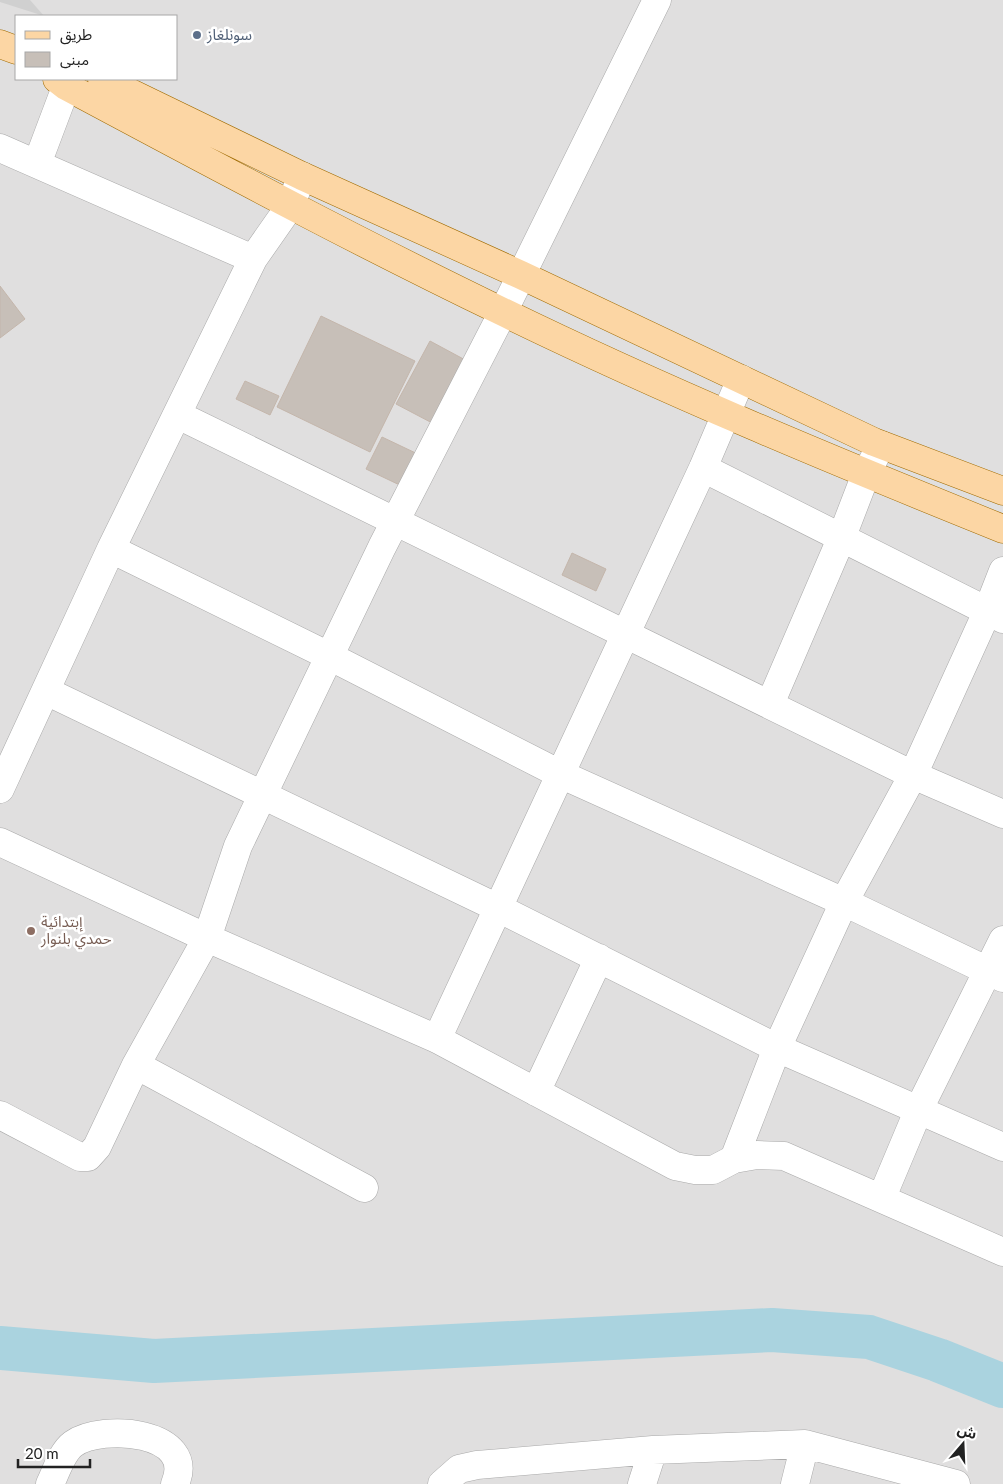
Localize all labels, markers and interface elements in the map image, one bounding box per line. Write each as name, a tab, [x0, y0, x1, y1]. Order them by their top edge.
legend	[15, 15, 178, 80]
text: طريق	[60, 25, 92, 45]
place label: سونلغاز	[206, 25, 252, 44]
marker: سونلغاز	[191, 29, 203, 41]
text: مبنى	[60, 50, 89, 69]
place label: إبتدائية حمدي بلنوار	[40, 912, 112, 950]
marker: إبتدائية حمدي بلنوار	[25, 925, 37, 937]
north arrow	[938, 1419, 988, 1469]
text: ش	[956, 1420, 979, 1442]
scale bar	[18, 1436, 90, 1468]
text: 20 m	[25, 1444, 59, 1462]

